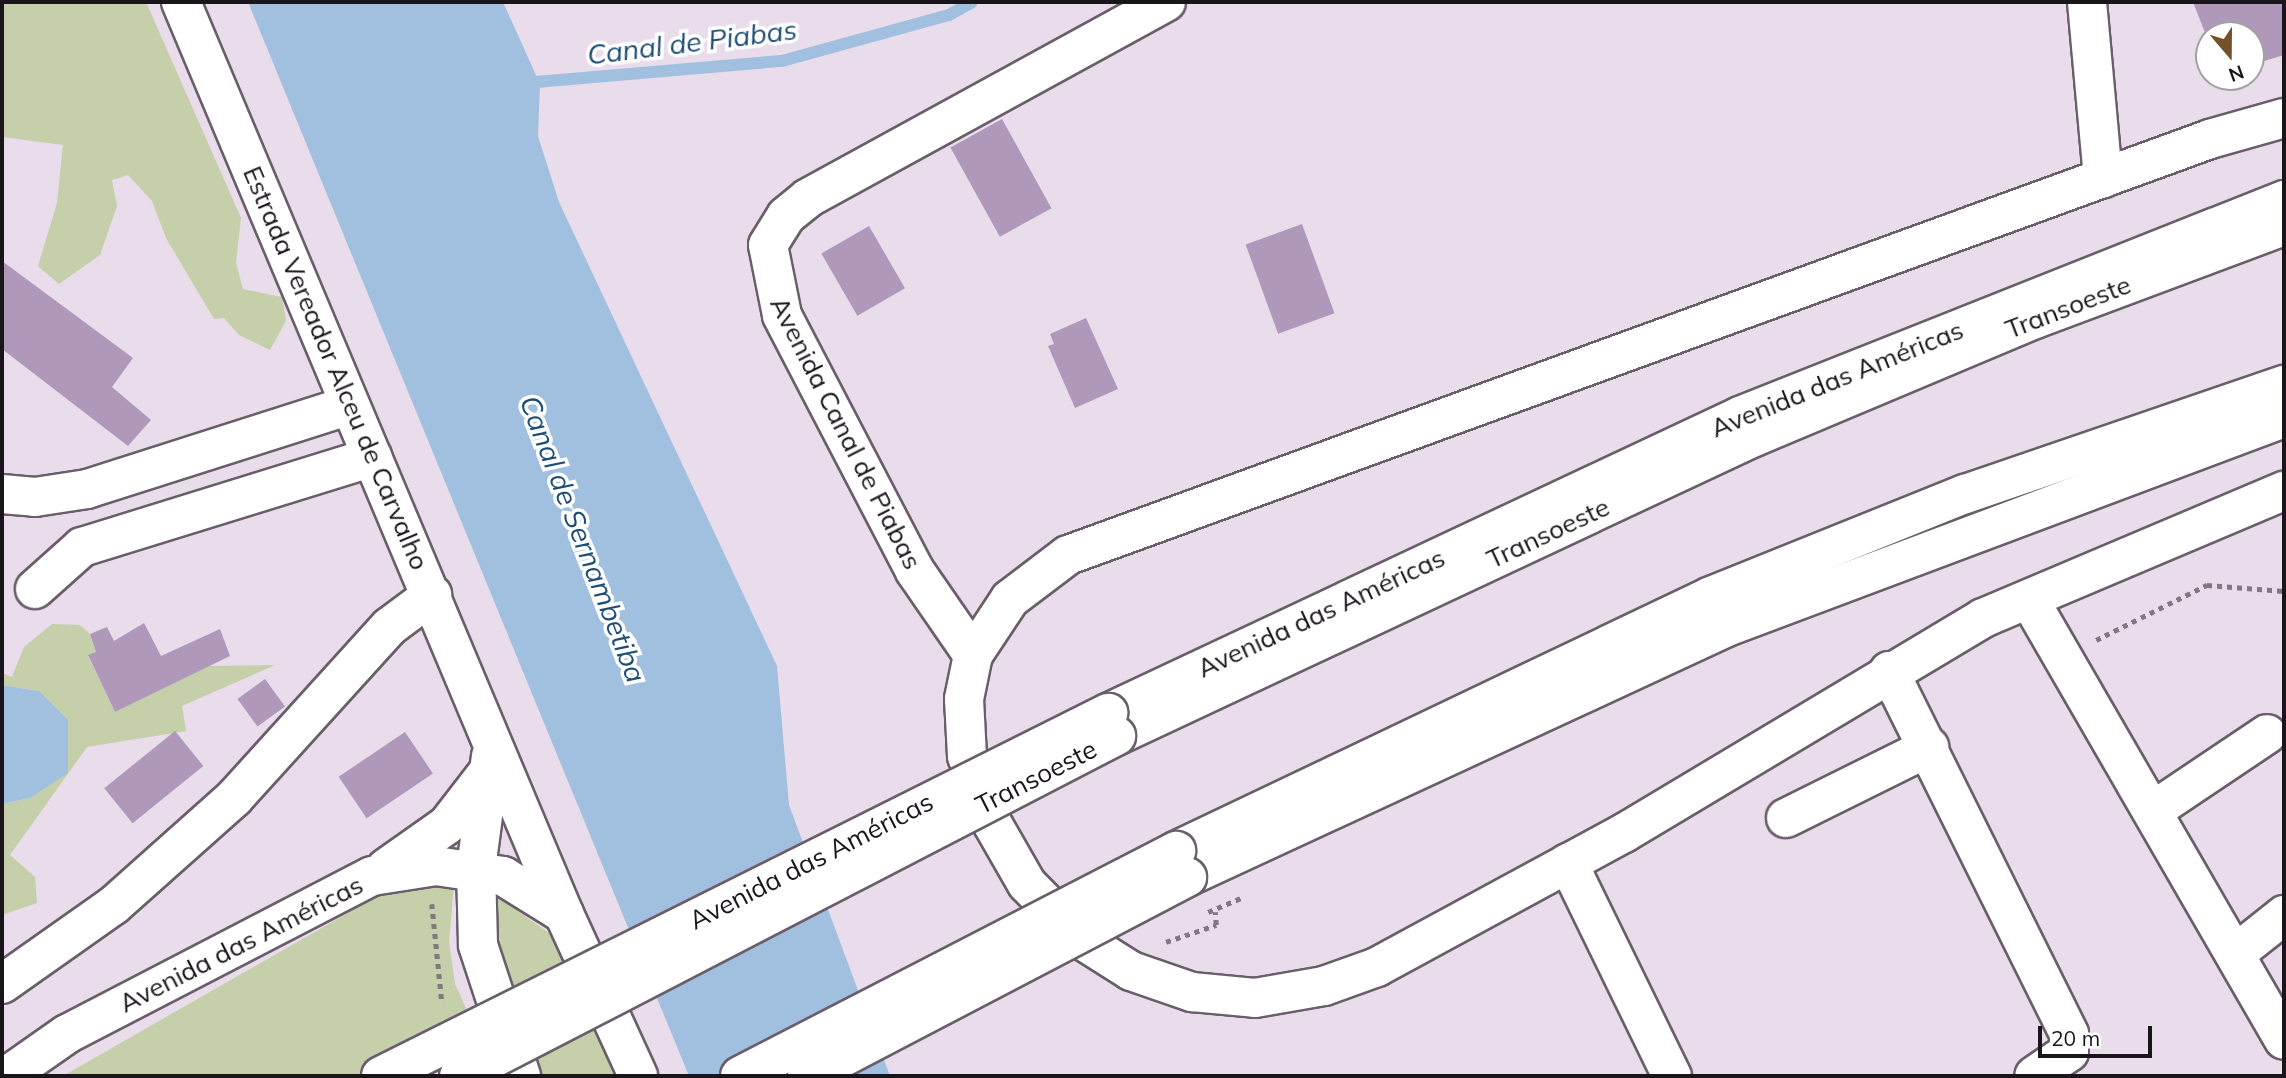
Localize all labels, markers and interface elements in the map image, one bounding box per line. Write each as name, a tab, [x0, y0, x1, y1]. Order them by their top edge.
water label: Canal de Piabas	[585, 12, 799, 72]
north arrow	[2195, 21, 2265, 91]
text: N	[2226, 60, 2247, 88]
street label: Estrada Vereador Alceu de Carvalho	[237, 162, 435, 574]
street label: Transoeste	[2001, 269, 2135, 345]
street label: Avenida Canal de Piabas	[764, 292, 928, 574]
street label: Avenida das Américas	[1706, 314, 1968, 444]
water label: Canal de Sernambetiba	[513, 391, 653, 687]
street label: Transoeste	[1482, 491, 1614, 575]
street label: Avenida das Américas	[1192, 542, 1450, 684]
street label: Transoeste	[970, 733, 1102, 821]
street label: Avenida das Américas	[684, 786, 938, 936]
street label: Avenida das Américas	[114, 869, 368, 1019]
scale bar	[2041, 1012, 2155, 1056]
text: 20 m	[2051, 1025, 2100, 1051]

